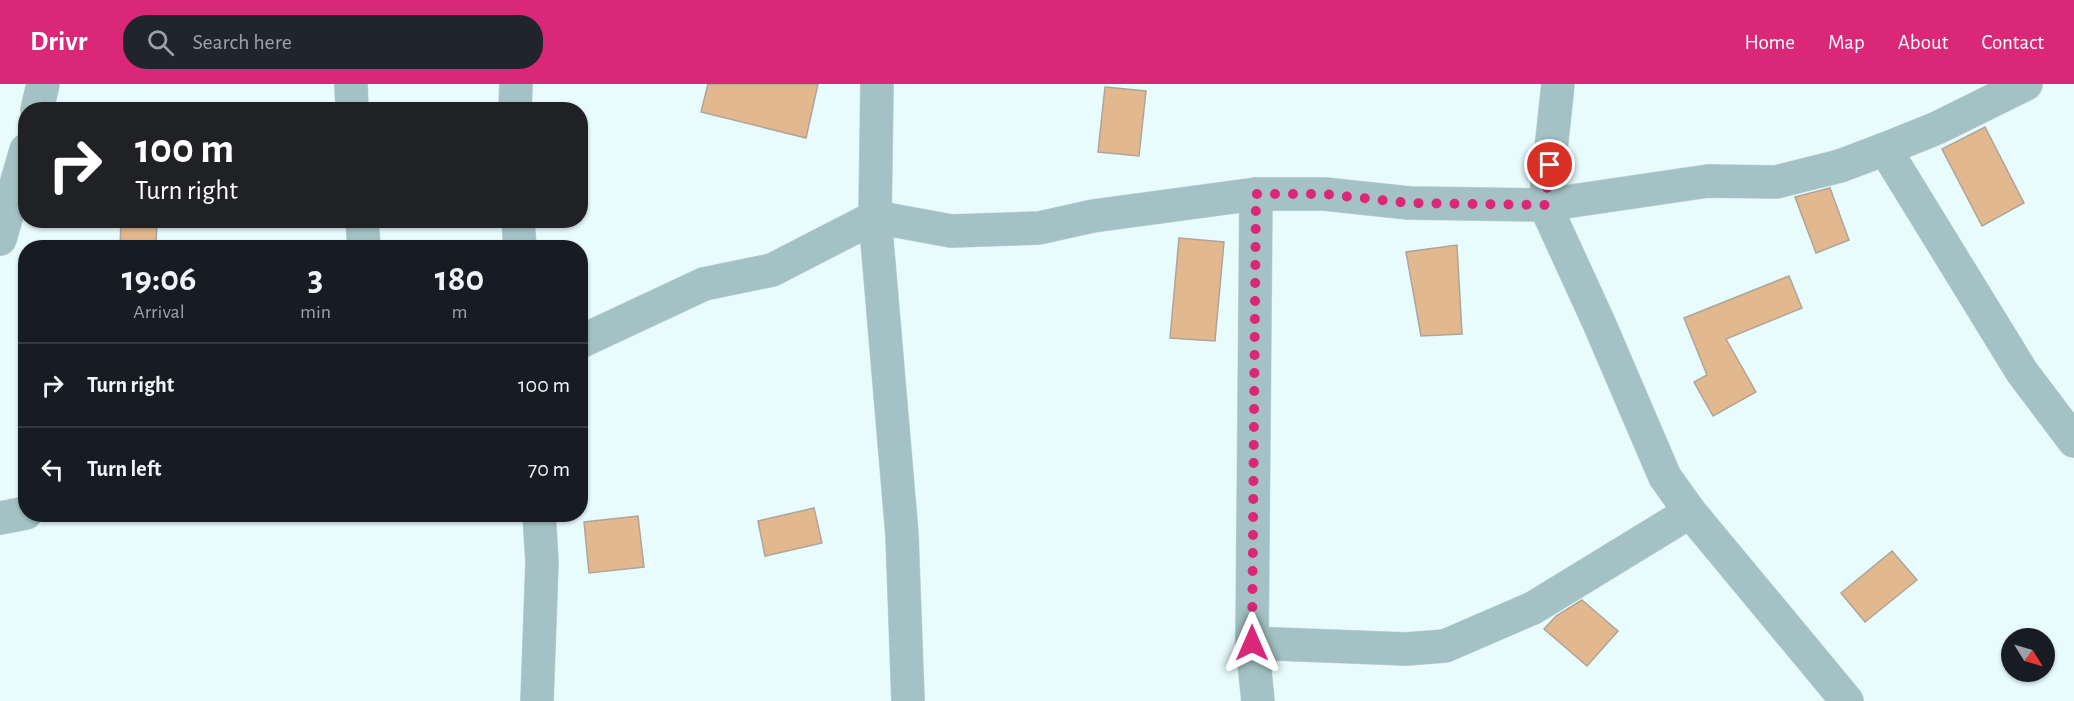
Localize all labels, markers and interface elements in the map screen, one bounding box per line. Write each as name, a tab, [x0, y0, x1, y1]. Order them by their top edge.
search box	[123, 15, 543, 69]
icon: search	[144, 26, 177, 59]
text: Drivr	[30, 28, 87, 56]
text: Search here	[192, 31, 292, 53]
text: Home	[1744, 32, 1795, 53]
text: Map	[1828, 32, 1865, 53]
text: About	[1898, 32, 1948, 53]
text: Contact	[1981, 32, 2044, 53]
icon: right	[36, 126, 114, 204]
text: 100 m	[135, 128, 234, 170]
pin	[1524, 139, 1575, 190]
icon: arrive	[1533, 148, 1566, 181]
text: Turn right	[135, 177, 238, 204]
text: 19:06	[122, 261, 196, 297]
text: 3	[308, 261, 323, 297]
text: 180	[435, 261, 484, 297]
text: Arrival	[133, 302, 185, 322]
text: min	[300, 302, 331, 322]
text: m	[452, 302, 468, 322]
icon: right	[36, 369, 69, 402]
text: Turn right	[87, 374, 174, 396]
text: 100 m	[518, 374, 570, 396]
icon: left	[36, 453, 69, 486]
text: Turn left	[87, 458, 161, 480]
text: 70 m	[528, 458, 570, 480]
position arrow	[1220, 611, 1284, 675]
north arrow	[2001, 628, 2055, 682]
map controls	[2001, 628, 2055, 682]

